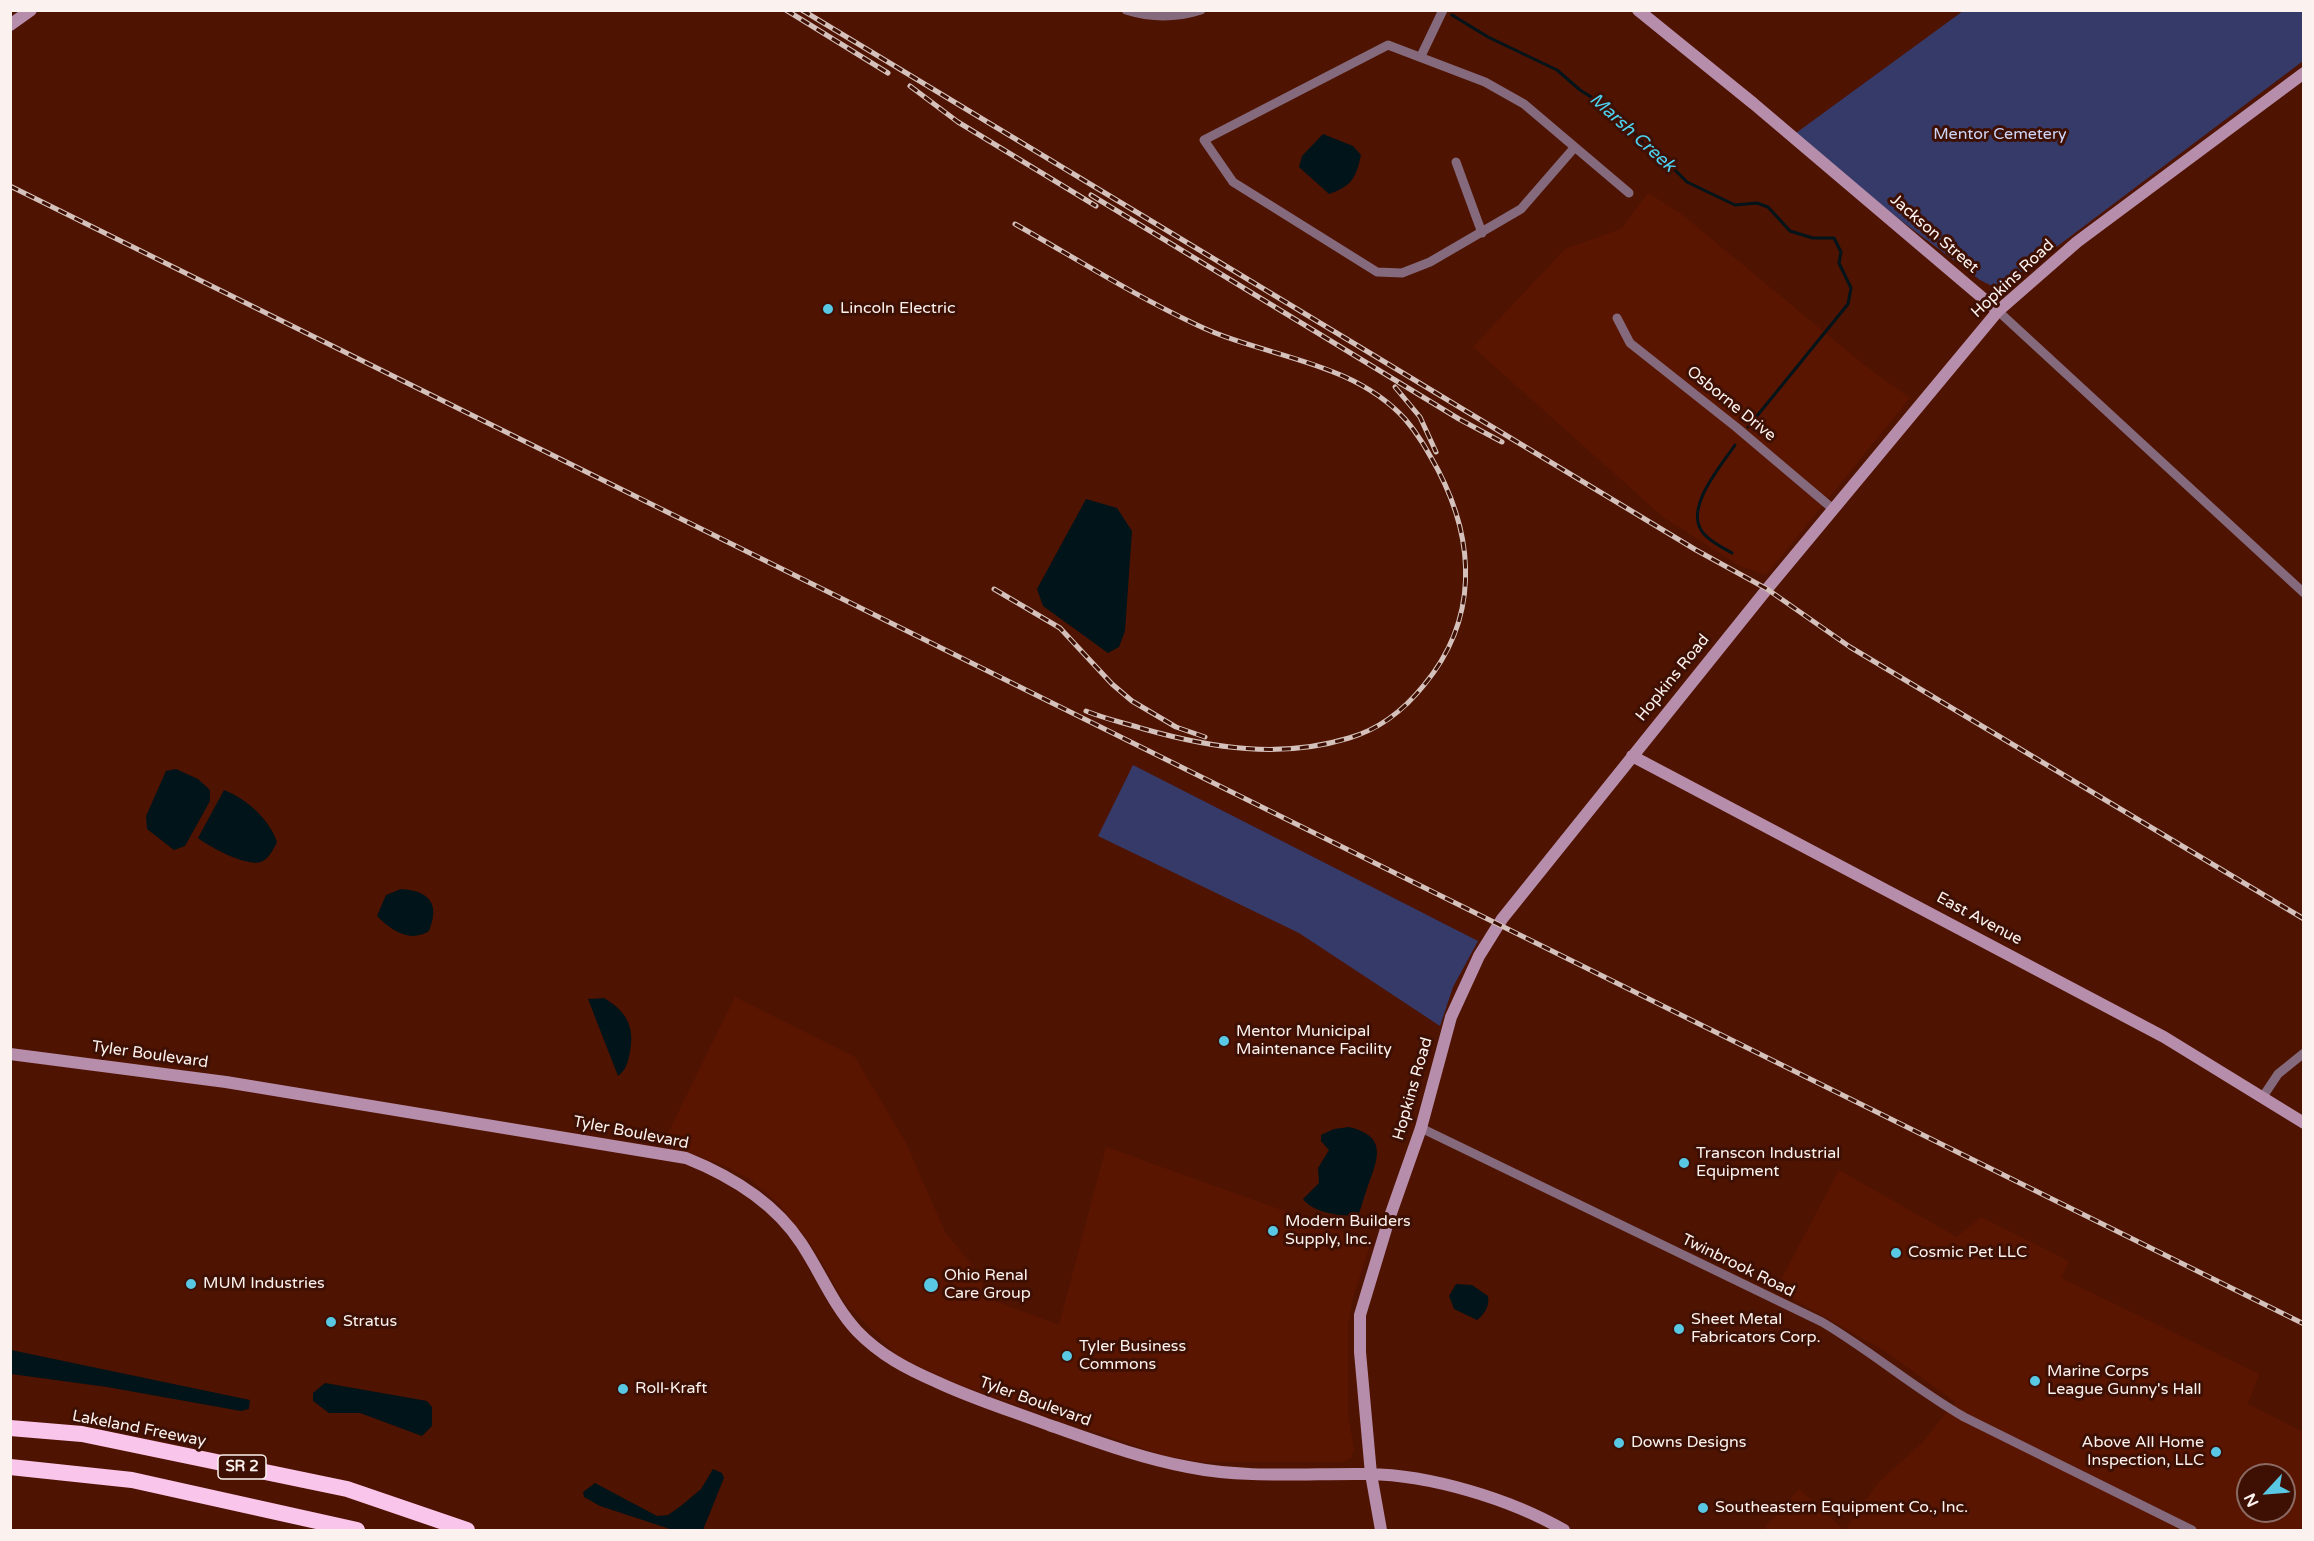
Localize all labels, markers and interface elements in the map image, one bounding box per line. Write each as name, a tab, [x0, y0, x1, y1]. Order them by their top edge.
water label: Marsh Creek	[1585, 89, 1679, 177]
park label: Mentor Cemetery	[1933, 125, 2067, 145]
street label: Jackson Street	[1886, 190, 1982, 278]
street label: Hopkins Road	[1968, 236, 2058, 322]
place label: Lincoln Electric	[840, 299, 956, 319]
marker: Lincoln Electric	[821, 302, 835, 316]
street label: Osborne Drive	[1683, 362, 1779, 446]
street label: Hopkins Road	[1632, 631, 1714, 725]
street label: East Avenue	[1933, 888, 2025, 950]
place label: Mentor Municipal Maintenance Facility	[1236, 1022, 1392, 1060]
marker: Mentor Municipal Maintenance Facility	[1217, 1034, 1231, 1048]
street label: Hopkins Road	[1389, 1035, 1437, 1143]
street label: Tyler Boulevard	[91, 1037, 209, 1073]
street label: Tyler Boulevard	[572, 1112, 690, 1154]
place label: Transcon Industrial Equipment	[1696, 1144, 1840, 1182]
marker: Transcon Industrial Equipment	[1677, 1156, 1691, 1170]
place label: Modern Builders Supply, Inc.	[1285, 1212, 1411, 1250]
marker: Modern Builders Supply, Inc.	[1266, 1224, 1280, 1238]
street label: Twinbrook Road	[1678, 1230, 1798, 1302]
place label: Cosmic Pet LLC	[1908, 1243, 2027, 1263]
marker: Cosmic Pet LLC	[1889, 1246, 1903, 1260]
place label: Ohio Renal Care Group	[944, 1266, 1031, 1304]
place label: MUM Industries	[203, 1274, 325, 1294]
marker: Ohio Renal Care Group	[922, 1276, 940, 1294]
marker: MUM Industries	[184, 1277, 198, 1291]
place label: Sheet Metal Fabricators Corp.	[1691, 1310, 1821, 1348]
place label: Stratus	[343, 1312, 397, 1332]
marker: Stratus	[324, 1315, 338, 1329]
marker: Sheet Metal Fabricators Corp.	[1672, 1322, 1686, 1336]
place label: Tyler Business Commons	[1079, 1337, 1186, 1375]
marker: Tyler Business Commons	[1060, 1349, 1074, 1363]
place label: Marine Corps League Gunny's Hall	[2047, 1362, 2202, 1400]
street label: Tyler Boulevard	[977, 1373, 1093, 1431]
marker: Marine Corps League Gunny's Hall	[2028, 1374, 2042, 1388]
place label: Roll-Kraft	[635, 1379, 707, 1399]
marker: Roll-Kraft	[616, 1382, 630, 1396]
street label: Lakeland Freeway	[70, 1407, 208, 1451]
place label: Downs Designs	[1631, 1433, 1747, 1453]
place label: Above All Home Inspection, LLC	[2082, 1433, 2204, 1471]
marker: Downs Designs	[1612, 1436, 1626, 1450]
marker: Above All Home Inspection, LLC	[2209, 1445, 2223, 1459]
road number: SR 2	[218, 1455, 266, 1479]
north arrow	[2236, 1463, 2296, 1523]
text: N	[2240, 1490, 2263, 1510]
place label: Southeastern Equipment Co., Inc.	[1715, 1498, 1968, 1518]
marker: Southeastern Equipment Co., Inc.	[1696, 1501, 1710, 1515]

